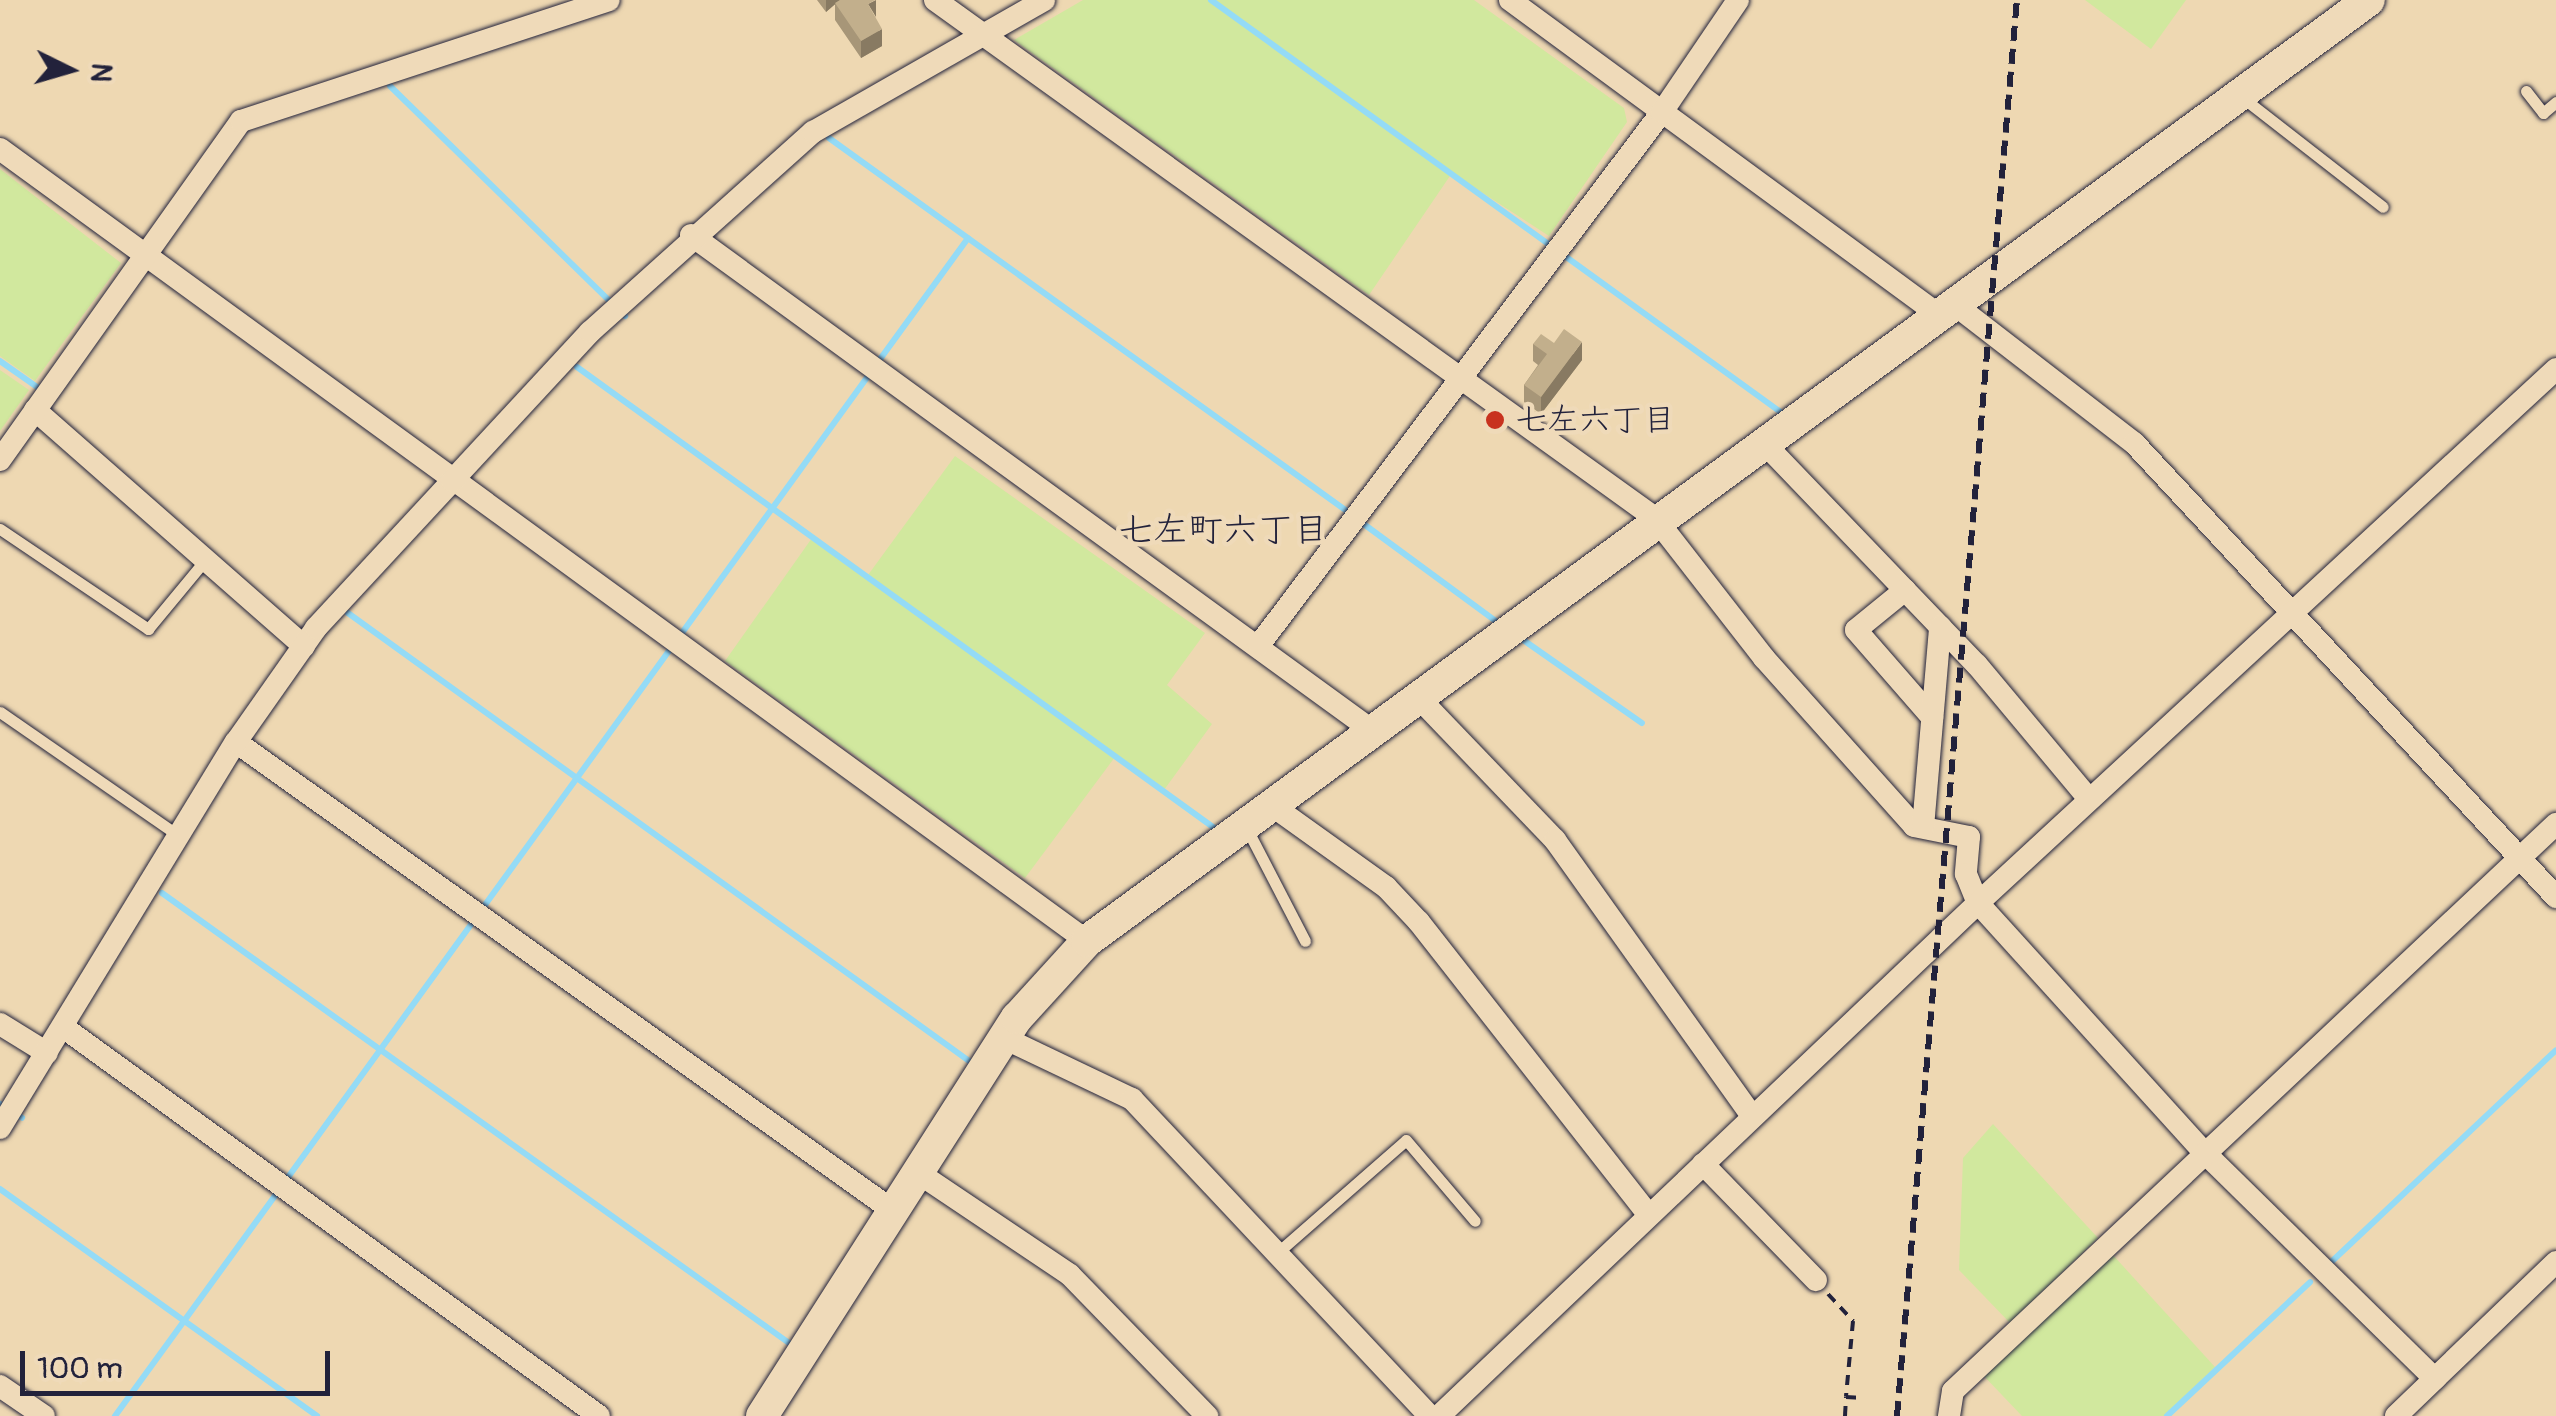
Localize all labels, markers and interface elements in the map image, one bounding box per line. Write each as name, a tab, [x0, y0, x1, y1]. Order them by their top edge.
north arrow	[20, 20, 120, 120]
text: N	[82, 62, 119, 84]
place label: 七左六丁目	[1515, 401, 1675, 439]
marker: 七左六丁目	[1484, 409, 1506, 431]
district label: 七左町六丁目	[1118, 509, 1328, 551]
scale bar	[25, 1331, 335, 1393]
text: 100 m	[37, 1350, 123, 1387]

